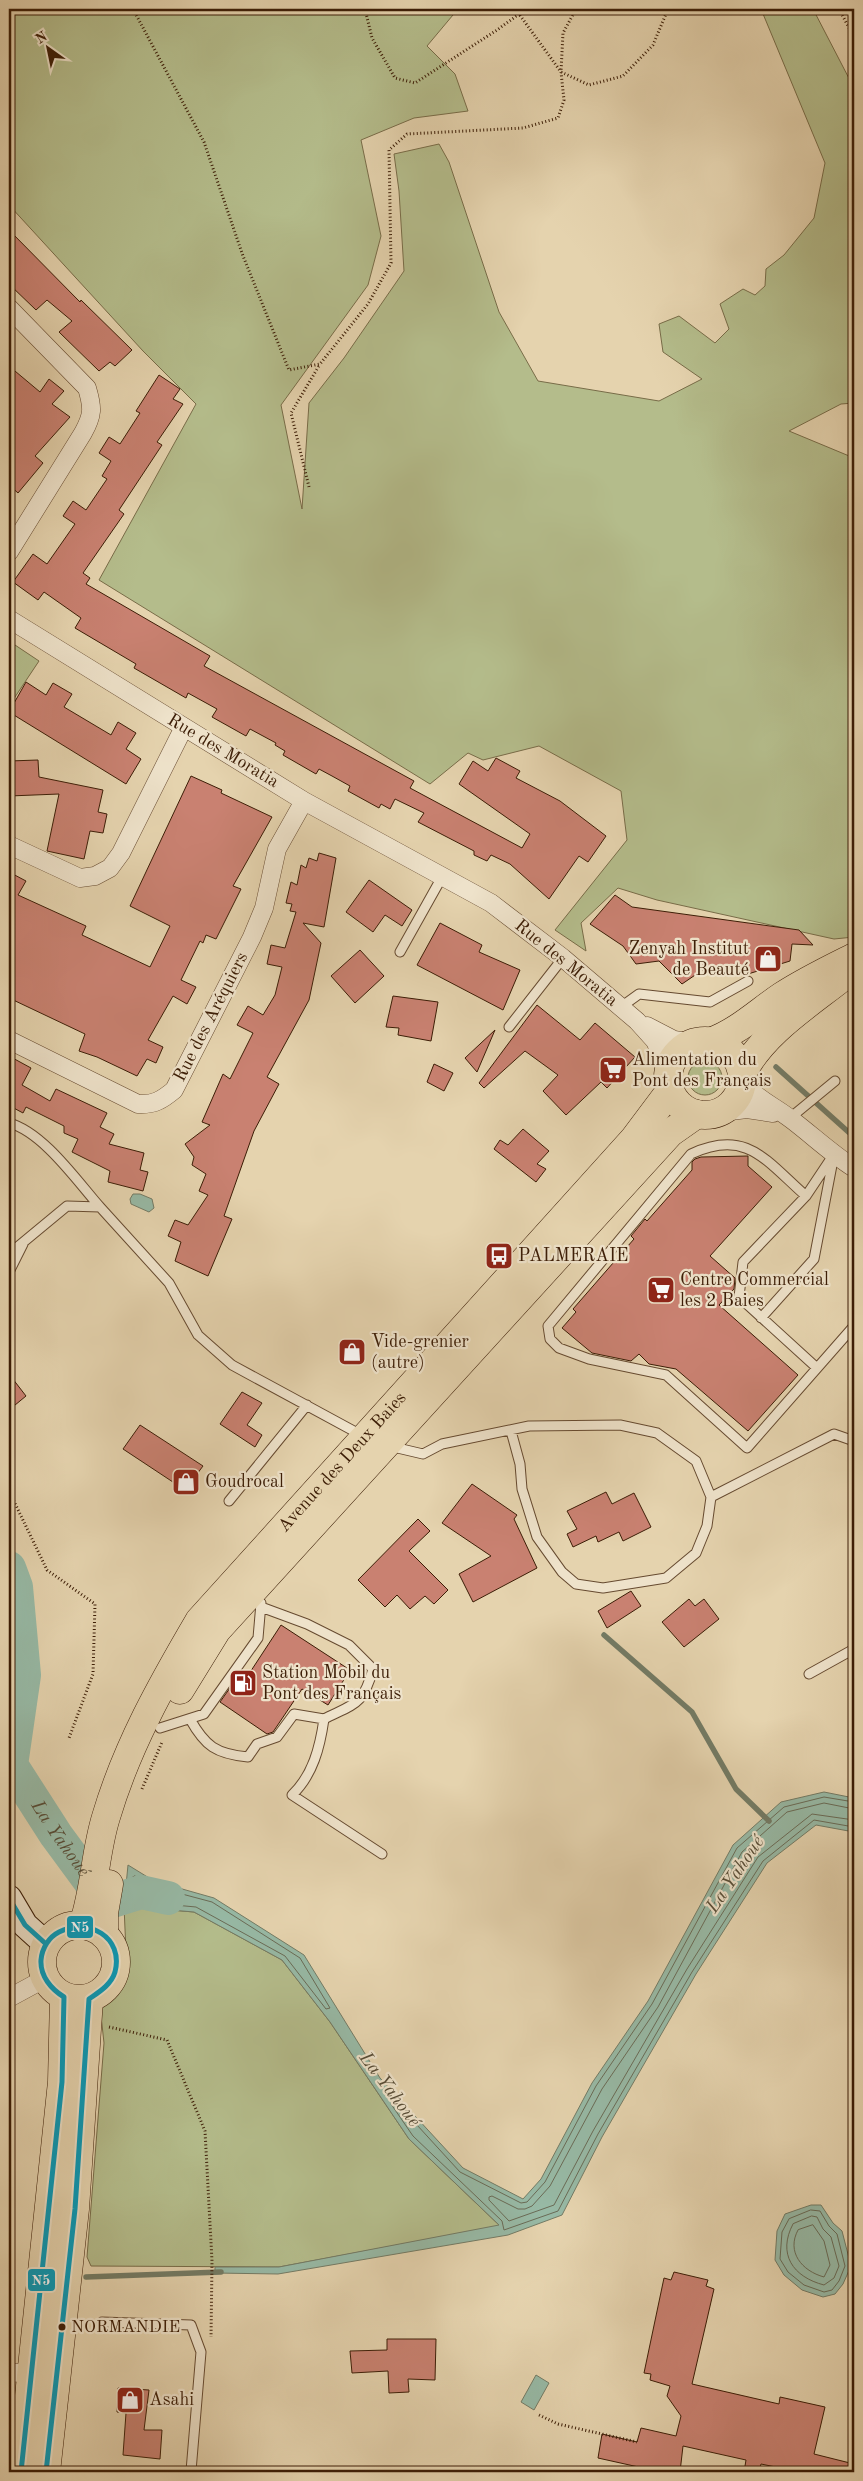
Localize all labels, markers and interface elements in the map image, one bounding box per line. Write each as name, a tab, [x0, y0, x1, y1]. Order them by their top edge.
north arrow	[22, 22, 72, 72]
text: N	[33, 29, 50, 47]
street label: Rue des Moratia	[164, 711, 282, 791]
street label: Rue des Moratia	[511, 916, 621, 1010]
place label: Zenyah Institut de Beauté	[629, 940, 749, 979]
shop icon: Zenyah Institut de Beauté	[753, 944, 783, 974]
street label: Rue des Aréquiers	[171, 949, 252, 1085]
place label: Alimentation du Pont des Français	[632, 1051, 772, 1090]
supermarket icon: Alimentation du Pont des Français	[598, 1055, 628, 1085]
bus stop icon: PALMERAIE	[484, 1241, 514, 1271]
place label: PALMERAIE	[518, 1247, 628, 1265]
place label: Centre Commercial les 2 Baies	[680, 1271, 829, 1310]
supermarket icon: Centre Commercial les 2 Baies	[646, 1275, 676, 1305]
place label: Vide-grenier (autre)	[371, 1333, 470, 1372]
shop icon: Vide-grenier (autre)	[337, 1337, 367, 1367]
street label: Avenue des Deux Baies	[275, 1389, 410, 1536]
shop icon: Goudrocal	[171, 1467, 201, 1497]
place label: Goudrocal	[205, 1473, 284, 1491]
place label: Station Mobil du Pont des Français	[262, 1664, 402, 1703]
fuel station icon: Station Mobil du Pont des Français	[228, 1668, 258, 1698]
water label: La Yahoué	[26, 1796, 94, 1882]
water label: La Yahoué	[703, 1831, 770, 1918]
line badge: N5	[66, 1915, 94, 1939]
text: N5	[71, 1921, 89, 1935]
water label: La Yahoué	[354, 2048, 424, 2133]
line badge: N5	[27, 2268, 56, 2292]
text: N5	[32, 2274, 50, 2288]
place label: NORMANDIE	[71, 2319, 180, 2336]
marker: NORMANDIE	[57, 2322, 67, 2332]
shop icon: Asahi	[115, 2385, 145, 2415]
place label: Asahi	[149, 2391, 194, 2409]

